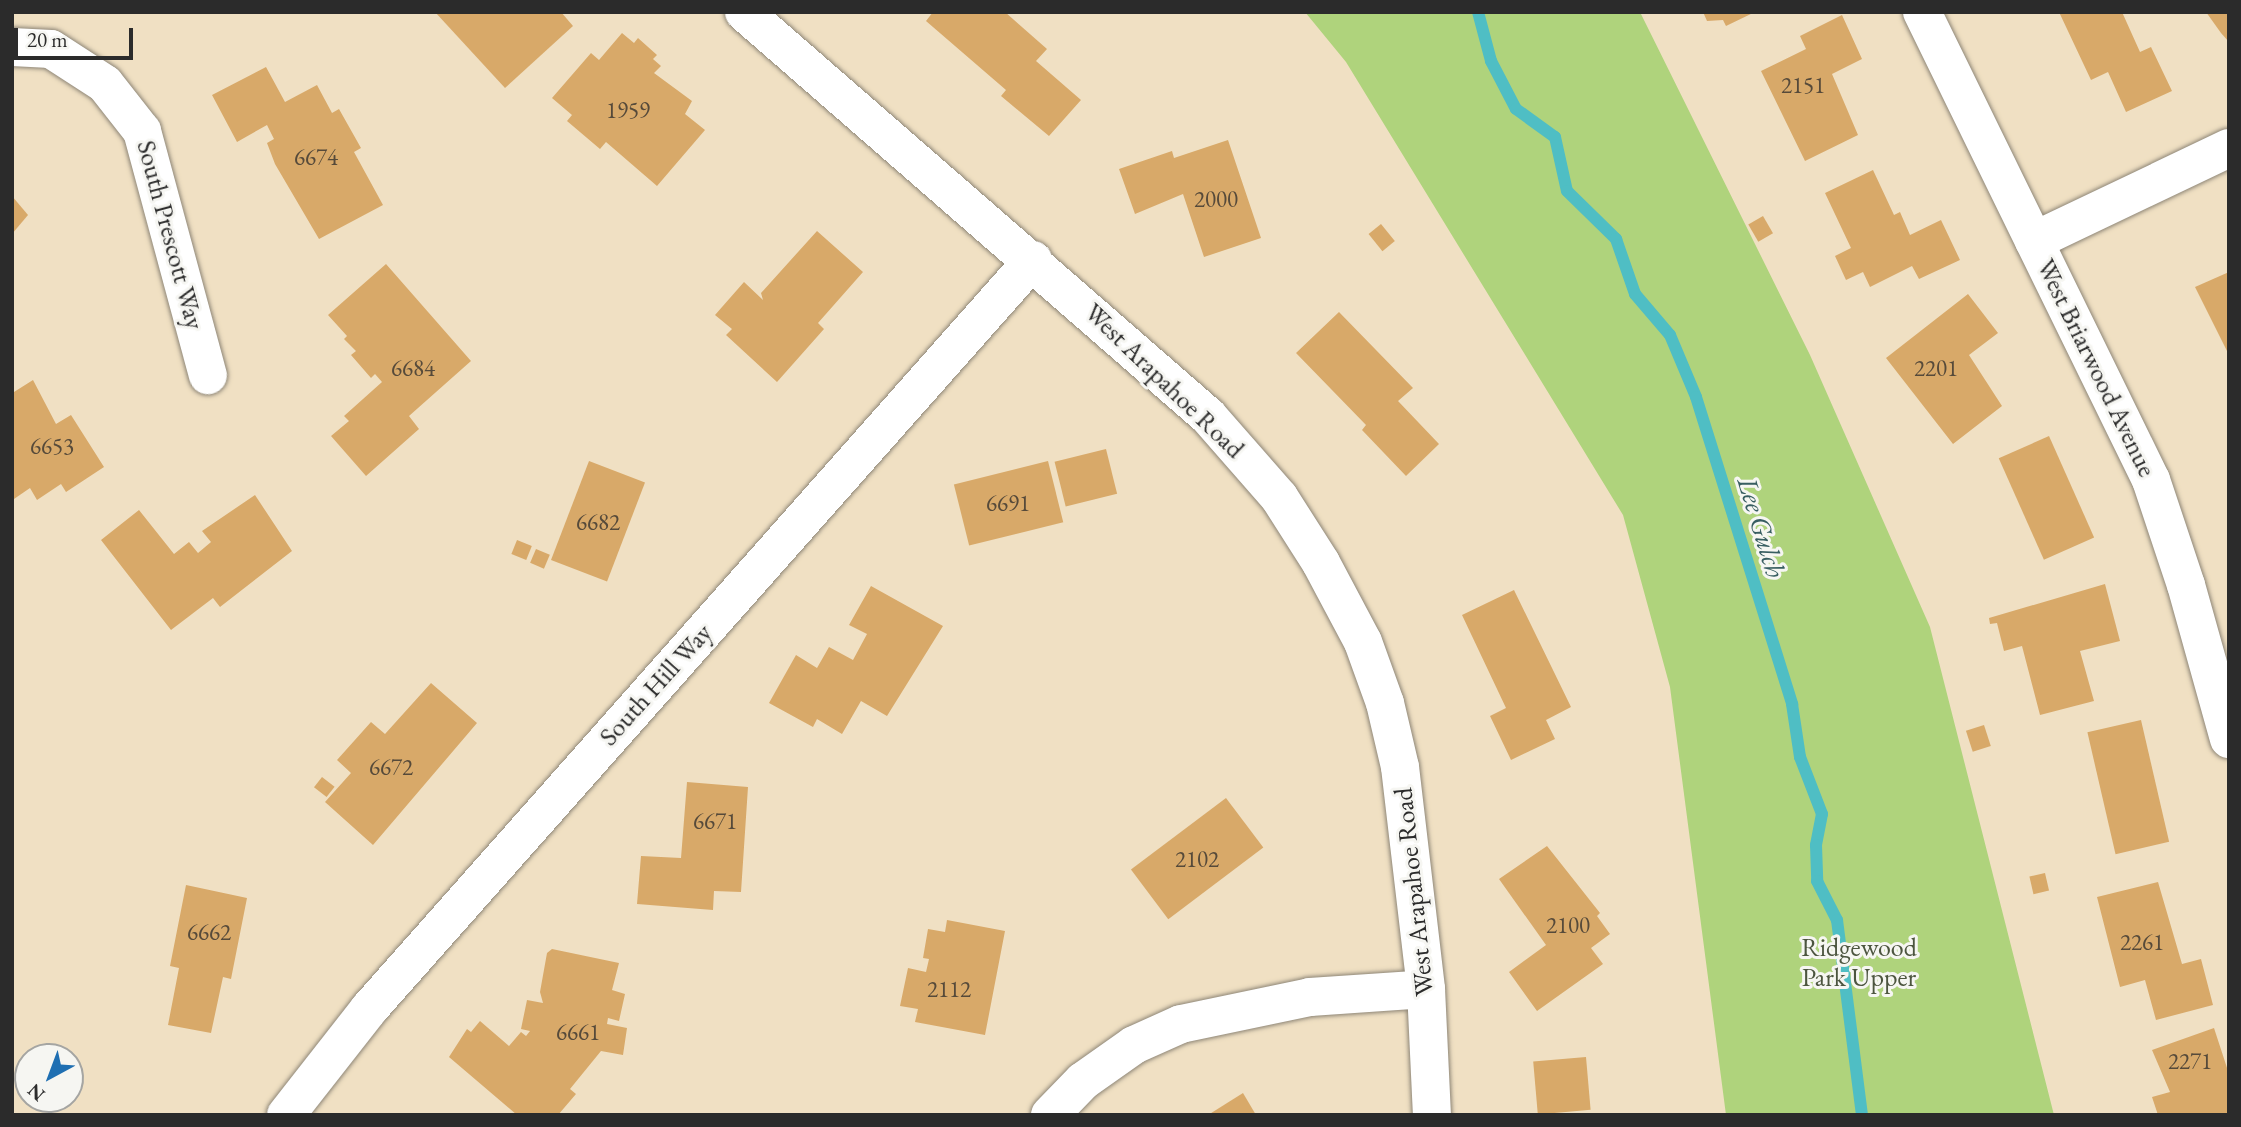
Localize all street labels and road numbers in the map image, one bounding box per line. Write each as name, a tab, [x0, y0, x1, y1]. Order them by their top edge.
street label: South Prescott Way	[130, 137, 210, 333]
street label: West Briarwood Avenue	[2030, 254, 2162, 482]
street label: West Arapahoe Road	[1078, 297, 1250, 465]
street label: South Hill Way	[593, 618, 719, 752]
street label: West Arapahoe Road	[1388, 786, 1440, 998]

